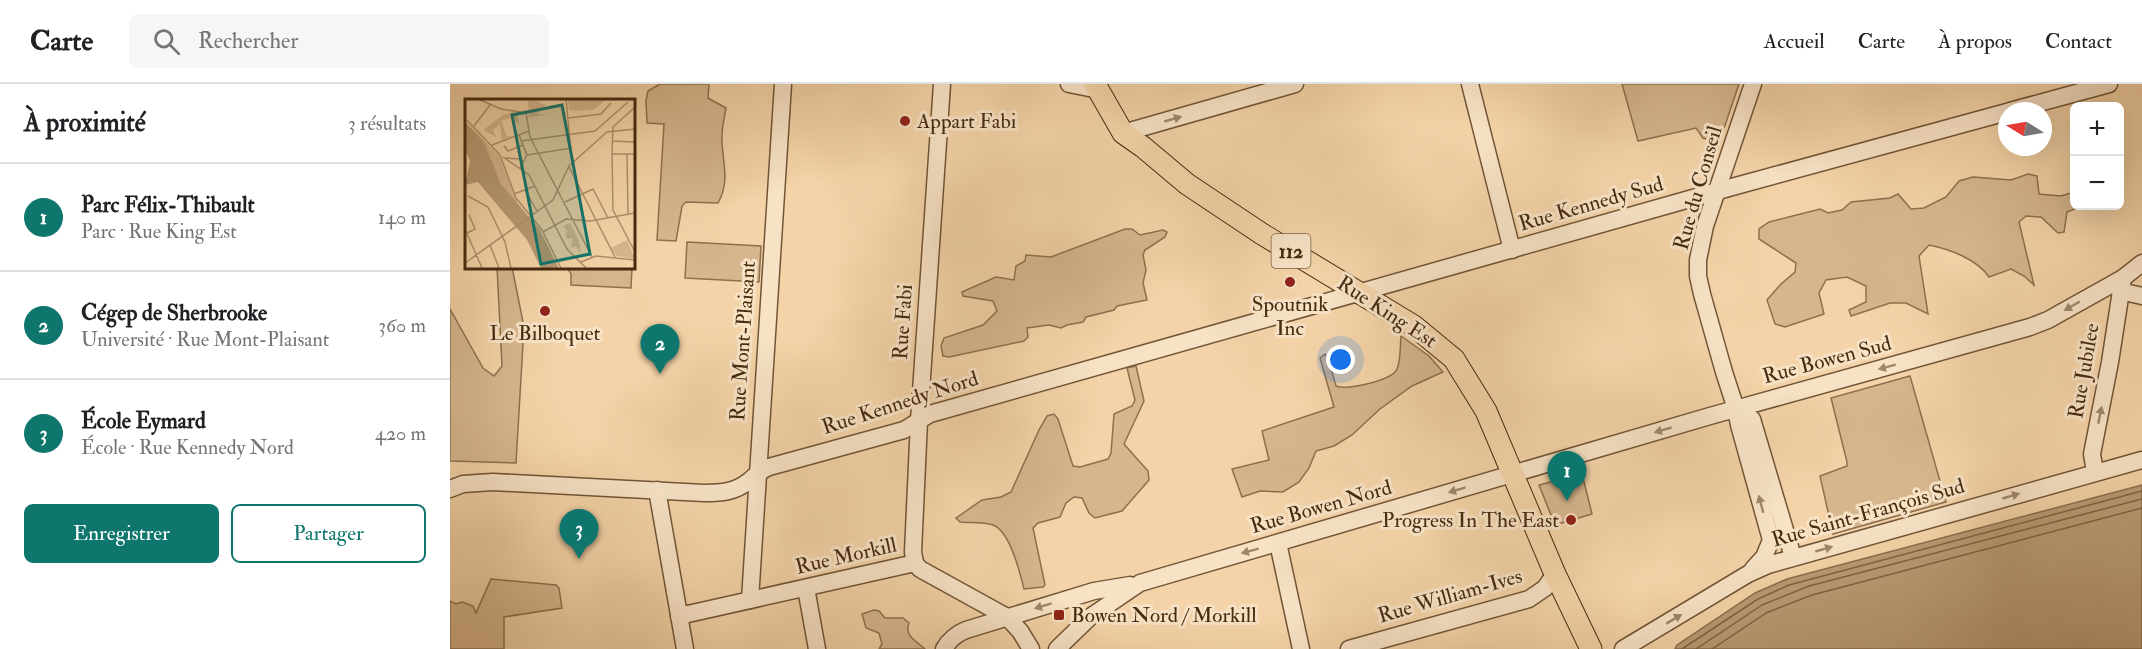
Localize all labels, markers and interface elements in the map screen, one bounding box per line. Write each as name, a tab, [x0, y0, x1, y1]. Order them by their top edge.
search box	[129, 14, 549, 68]
text: Carte	[30, 24, 93, 59]
icon: search	[150, 25, 183, 58]
text: Rechercher	[198, 27, 298, 55]
text: Accueil	[1764, 28, 1825, 55]
text: Carte	[1858, 28, 1905, 55]
text: À propos	[1938, 28, 2012, 55]
text: Contact	[2045, 28, 2112, 55]
inset map	[465, 99, 634, 268]
north arrow	[1998, 102, 2052, 156]
map controls	[2070, 102, 2124, 210]
button: +	[2070, 102, 2124, 156]
text: À proximité	[24, 107, 146, 139]
place label: Appart Fabi	[916, 108, 1017, 135]
text: 3 résultats	[348, 111, 426, 136]
marker: Appart Fabi	[898, 114, 912, 128]
one-way arrow	[1164, 114, 1182, 123]
street label: Rue du Conseil	[1667, 122, 1729, 253]
button: −	[2070, 156, 2124, 210]
street label: Rue Kennedy Sud	[1516, 170, 1667, 238]
text: Parc Félix-Thibault	[81, 191, 255, 219]
text: 1	[40, 205, 47, 230]
text: 140 m	[378, 205, 426, 230]
text: Parc · Rue King Est	[81, 219, 237, 244]
road number: 112	[1272, 234, 1310, 268]
street label: Rue Mont-Plaisant	[724, 260, 762, 422]
street label: Rue King Est	[1332, 270, 1442, 354]
marker: Spoutnik Inc	[1283, 275, 1297, 289]
street label: Rue Fabi	[887, 283, 919, 361]
place label: Spoutnik Inc	[1252, 291, 1328, 342]
text: Cégep de Sherbrooke	[81, 299, 267, 327]
one-way arrow	[2064, 301, 2080, 312]
marker: Le Bilboquet	[538, 304, 552, 318]
text: 2	[38, 313, 49, 338]
text: 360 m	[378, 313, 426, 338]
place label: Le Bilboquet	[490, 320, 601, 347]
street label: Rue Jubilee	[2062, 321, 2106, 421]
pin: 2	[640, 324, 680, 374]
text: Université · Rue Mont-Plaisant	[81, 327, 329, 352]
street label: Rue Bowen Sud	[1760, 330, 1895, 390]
your location	[1326, 345, 1355, 374]
one-way arrow	[1878, 363, 1896, 372]
street label: Rue Kennedy Nord	[818, 365, 982, 441]
one-way arrow	[2096, 405, 2105, 424]
text: École Eymard	[81, 407, 206, 435]
text: 3	[40, 421, 47, 446]
text: 420 m	[375, 421, 426, 446]
one-way arrow	[1654, 426, 1672, 435]
text: École · Rue Kennedy Nord	[81, 435, 294, 460]
pin: 1	[1548, 452, 1586, 501]
street label: Rue Saint-François Sud	[1768, 472, 1968, 553]
street label: Rue Bowen Nord	[1247, 474, 1395, 540]
one-way arrow	[1448, 486, 1466, 495]
one-way arrow	[2002, 491, 2020, 500]
one-way arrow	[1756, 494, 1765, 512]
button: Enregistrer	[24, 504, 219, 563]
button: Partager	[231, 504, 426, 563]
place label: Progress In The East	[1382, 507, 1559, 534]
pin: 3	[560, 510, 598, 559]
marker: Progress In The East	[1564, 513, 1578, 527]
street label: Rue Morkill	[793, 531, 900, 581]
one-way arrow	[1814, 543, 1833, 553]
one-way arrow	[1241, 547, 1259, 556]
street label: Rue William-Ives	[1375, 562, 1525, 630]
one-way arrow	[1034, 602, 1052, 611]
place label: Bowen Nord / Morkill	[1071, 602, 1257, 629]
marker: Bowen Nord / Morkill	[1052, 608, 1066, 622]
one-way arrow	[1666, 613, 1682, 624]

